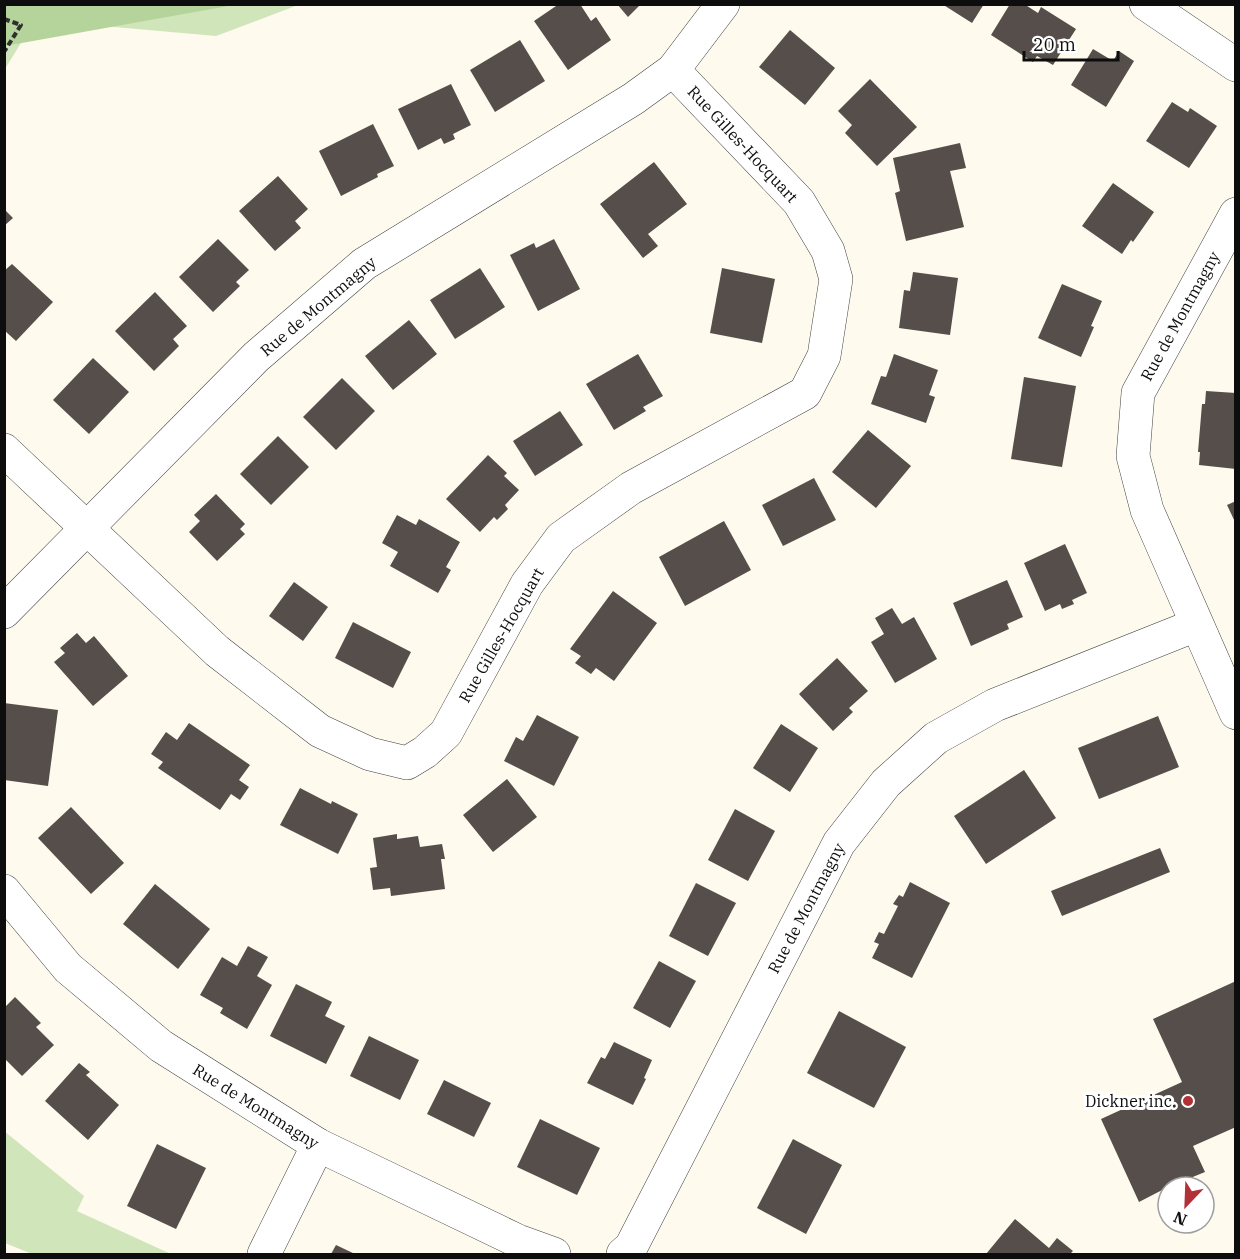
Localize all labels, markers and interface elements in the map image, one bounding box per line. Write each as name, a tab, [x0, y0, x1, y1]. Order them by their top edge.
scale bar	[1024, 24, 1118, 62]
text: 20 m	[1033, 33, 1076, 56]
street label: Rue Gilles-Hocquart	[684, 81, 803, 207]
street label: Rue de Montmagny	[1136, 247, 1224, 384]
street label: Rue de Montmagny	[256, 251, 380, 360]
street label: Rue Gilles-Hocquart	[454, 564, 548, 706]
street label: Rue de Montmagny	[763, 839, 849, 977]
street label: Rue de Montmagny	[189, 1059, 323, 1153]
place label: Dickner inc.	[1085, 1091, 1176, 1111]
marker: Dickner inc.	[1181, 1094, 1195, 1108]
north arrow	[1156, 1175, 1216, 1235]
text: N	[1170, 1207, 1190, 1230]

